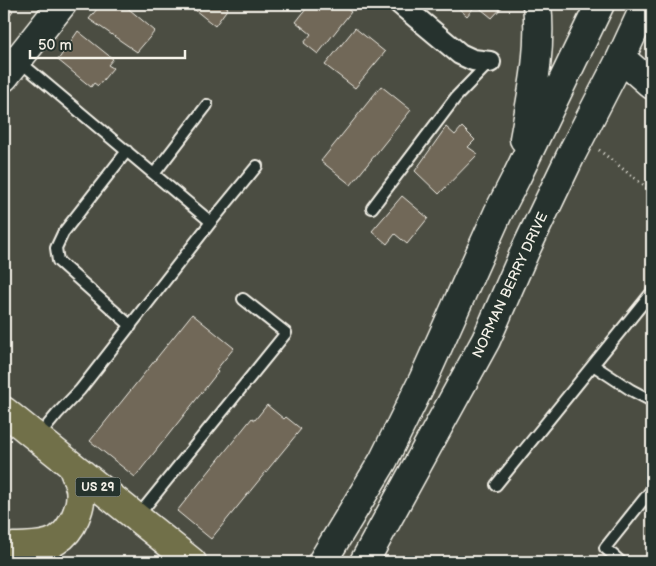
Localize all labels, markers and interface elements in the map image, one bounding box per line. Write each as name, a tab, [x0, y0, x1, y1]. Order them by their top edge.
scale bar	[30, 28, 185, 60]
text: 50 m	[38, 36, 72, 55]
street label: NORMAN BERRY DRIVE	[469, 209, 551, 361]
road number: US 29	[76, 478, 120, 497]

